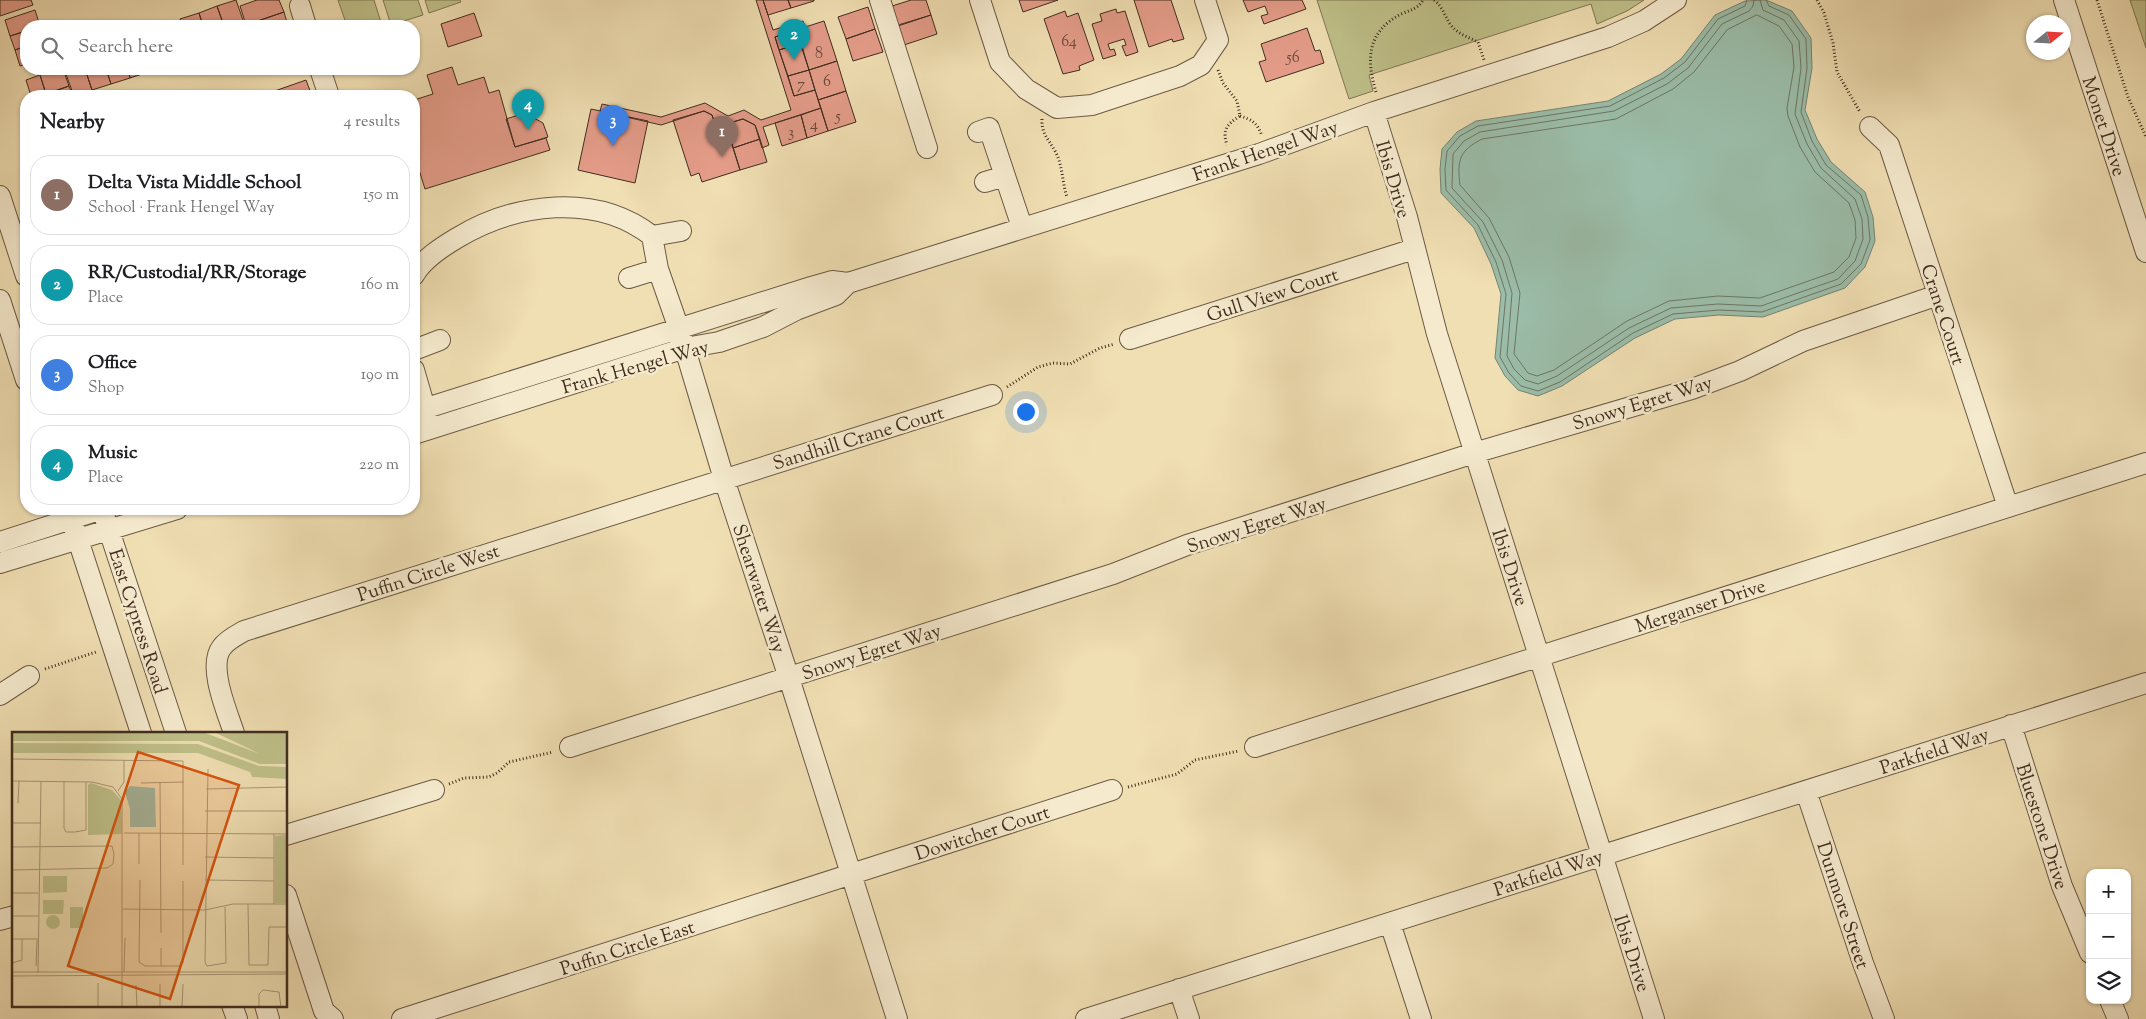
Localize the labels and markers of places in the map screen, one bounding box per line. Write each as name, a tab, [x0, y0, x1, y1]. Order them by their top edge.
pin: 2	[778, 19, 810, 60]
pin: 4	[512, 89, 544, 130]
pin: 3	[597, 105, 629, 146]
pin: 1	[706, 116, 738, 157]

